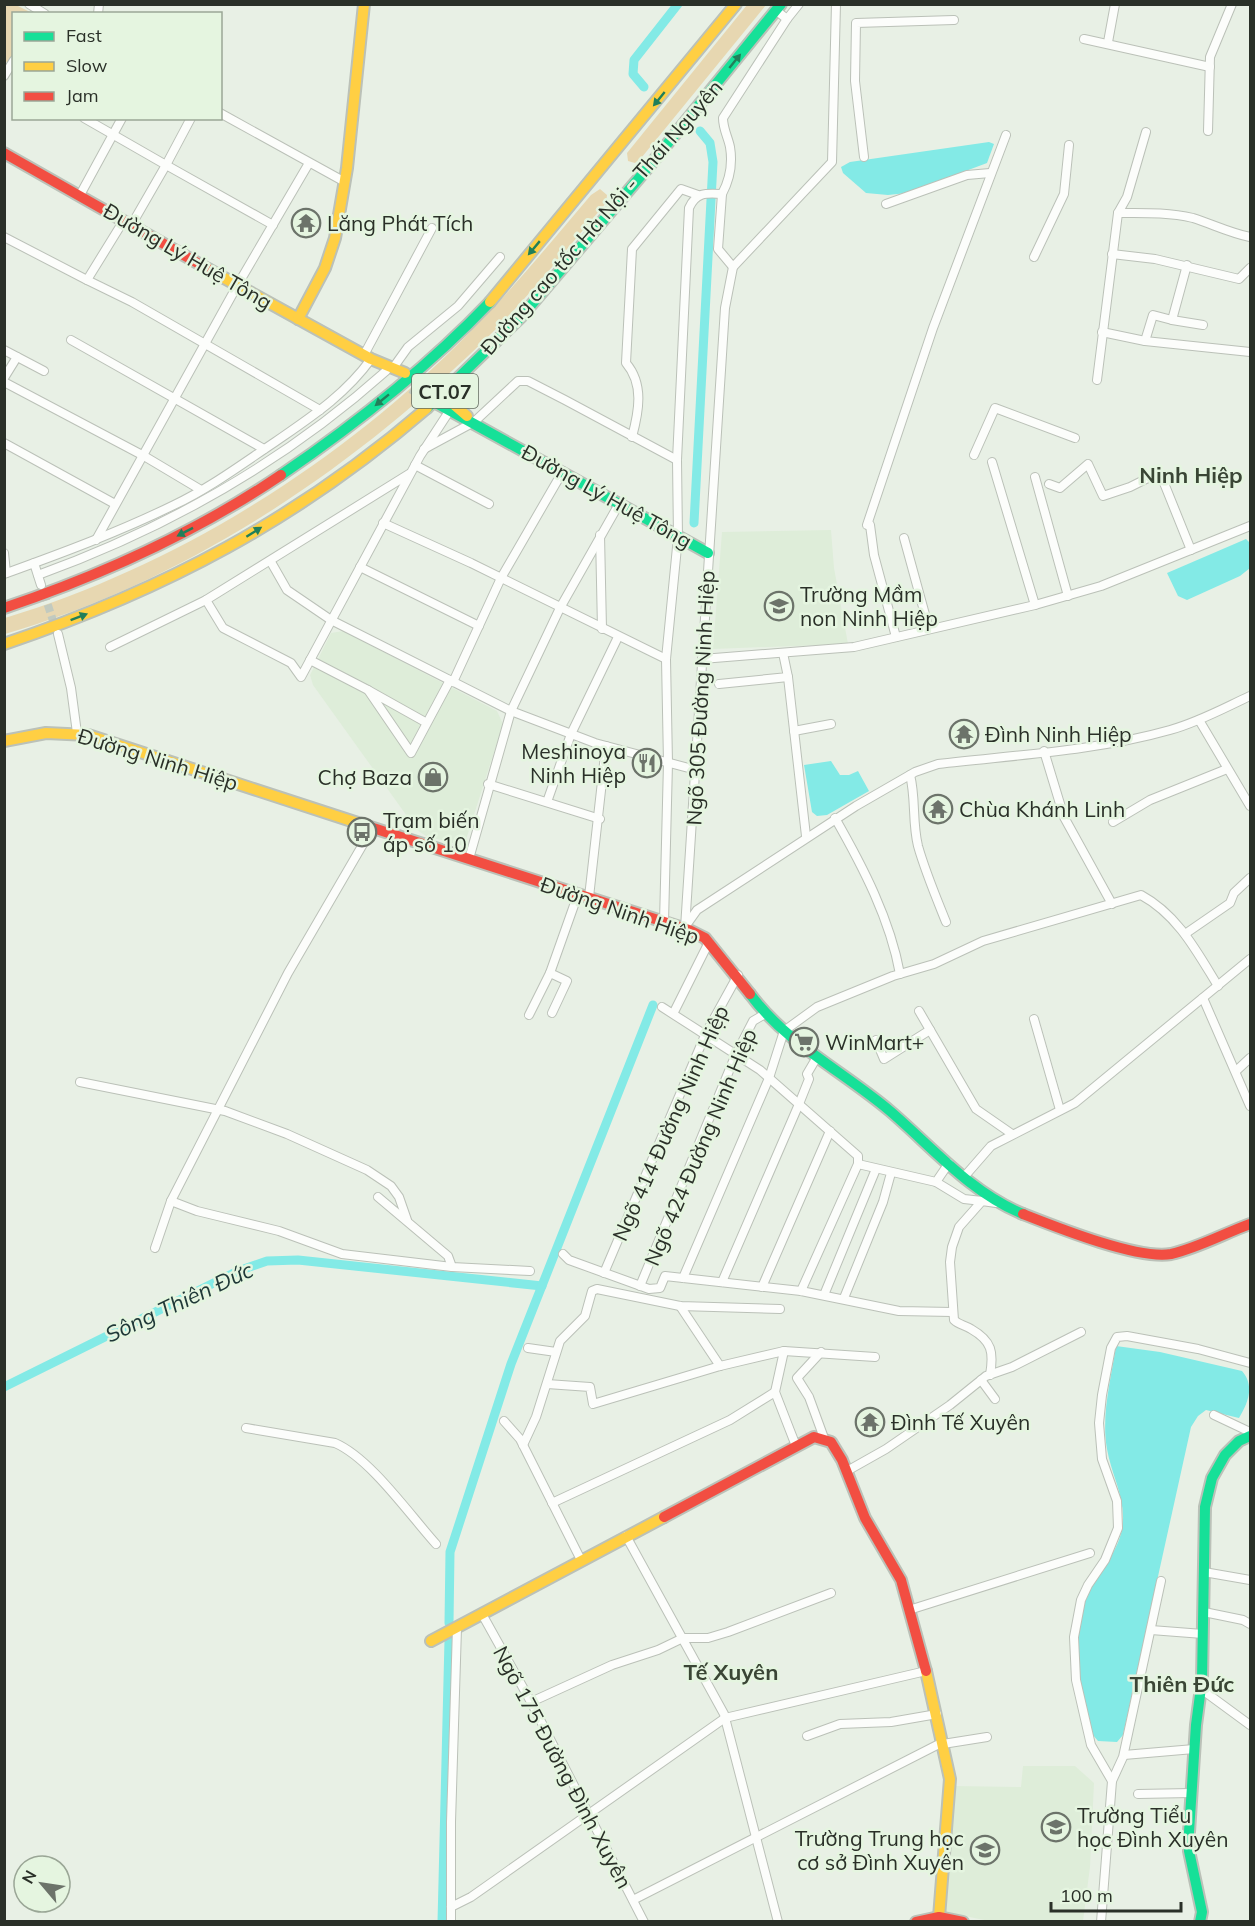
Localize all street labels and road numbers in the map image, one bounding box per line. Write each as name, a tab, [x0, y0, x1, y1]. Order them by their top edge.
street label: Đường cao tốc Hà Nội - Thái Nguyên	[474, 74, 728, 360]
street label: Đường Lý Huệ Tông	[99, 197, 277, 315]
road number: CT.07	[412, 374, 478, 408]
street label: Đường Lý Huệ Tông	[517, 438, 697, 554]
street label: Ngõ 305 Đường Ninh Hiệp	[680, 570, 720, 826]
street label: Đường Ninh Hiệp	[75, 722, 241, 796]
street label: Đường Ninh Hiệp	[537, 871, 703, 949]
street label: Ngõ 414 Đường Ninh Hiệp	[606, 1001, 734, 1245]
street label: Ngõ 424 Đường Ninh Hiệp	[638, 1024, 762, 1270]
street label: Ngõ 175 Đường Đình Xuyên	[488, 1641, 638, 1893]

